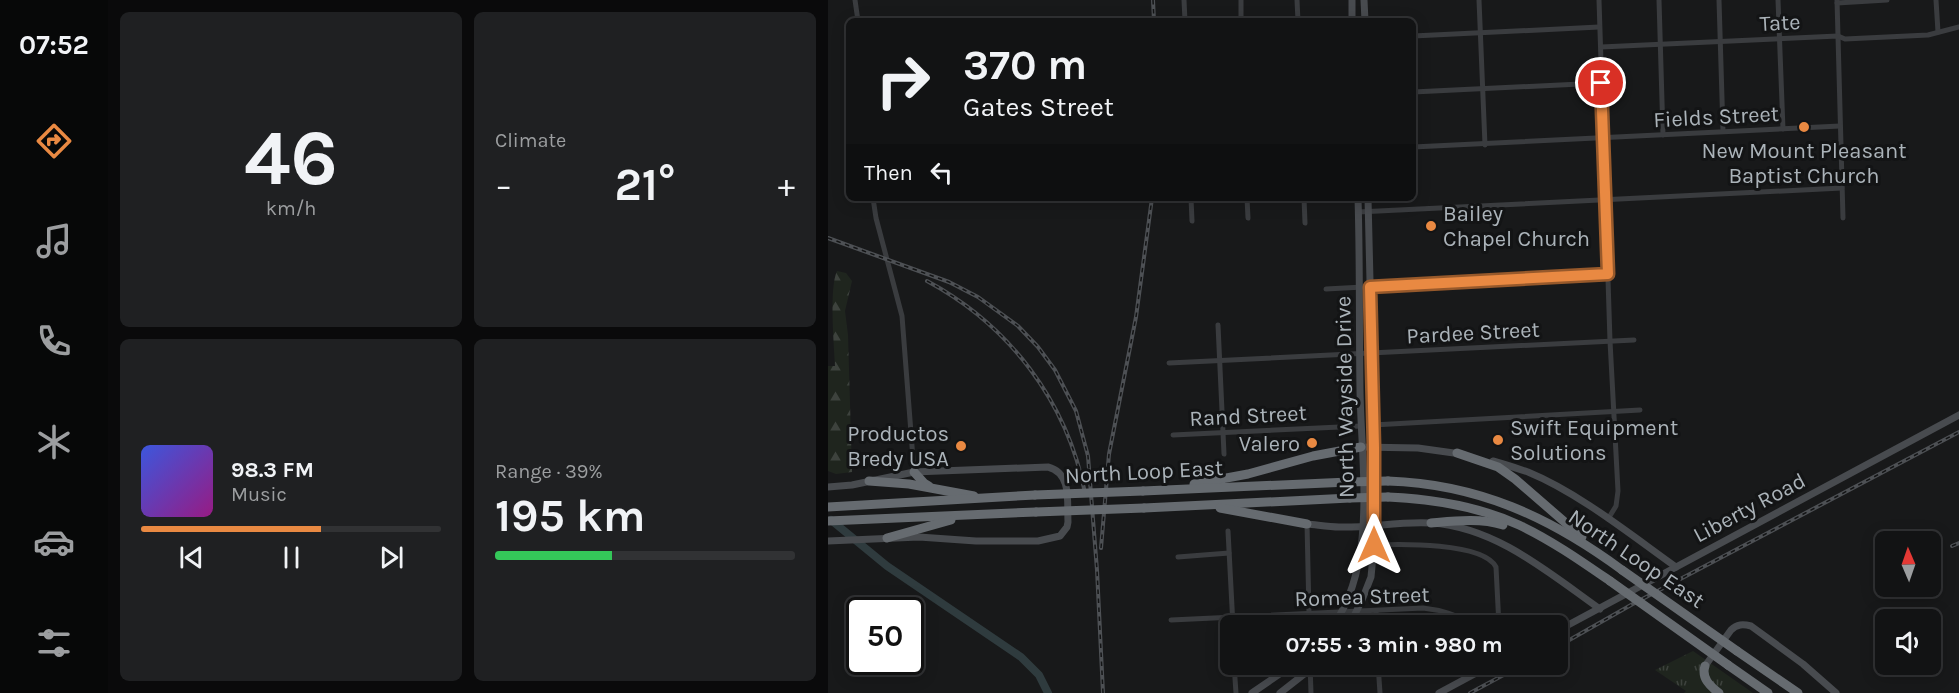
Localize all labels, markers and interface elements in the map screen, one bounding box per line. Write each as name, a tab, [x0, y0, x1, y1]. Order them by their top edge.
street label: Tate	[1759, 9, 1801, 37]
text: 07:52	[19, 29, 89, 61]
text: 370 m	[963, 40, 1087, 90]
icon: right	[864, 42, 942, 120]
pin	[1575, 57, 1626, 108]
icon: arrive	[1584, 66, 1617, 99]
text: Gates Street	[963, 91, 1114, 123]
street label: Fields Street	[1653, 101, 1780, 133]
text: 46	[244, 112, 338, 204]
icon: directions	[33, 120, 75, 162]
marker: New Mount Pleasant Baptist Church	[1797, 120, 1811, 134]
text: Climate	[495, 129, 566, 152]
place label: New Mount Pleasant Baptist Church	[1701, 138, 1907, 189]
icon: left	[925, 156, 958, 189]
text: 21°	[615, 159, 675, 211]
text: Then	[864, 160, 913, 186]
text: −	[495, 166, 512, 204]
text: +	[778, 166, 795, 204]
text: km/h	[266, 197, 316, 220]
place label: Bailey Chapel Church	[1443, 201, 1590, 252]
marker: Bailey Chapel Church	[1424, 219, 1438, 233]
icon: music	[33, 220, 75, 262]
street label: North Wayside Drive	[1330, 296, 1360, 498]
street label: Pardee Street	[1406, 317, 1540, 349]
icon: phone	[33, 320, 75, 362]
street label: Rand Street	[1189, 400, 1307, 432]
place label: Swift Equipment Solutions	[1510, 415, 1678, 466]
icon: climate	[33, 421, 75, 463]
place label: Productos Bredy USA	[847, 421, 949, 472]
place label: Valero	[1239, 431, 1300, 457]
marker: Swift Equipment Solutions	[1491, 433, 1505, 447]
marker: Valero	[1305, 436, 1319, 450]
marker: Productos Bredy USA	[954, 439, 968, 453]
street label: North Loop East	[1064, 455, 1224, 489]
text: 98.3 FM	[231, 457, 314, 483]
text: Range · 39%	[495, 460, 603, 483]
street label: Liberty Road	[1689, 467, 1810, 548]
text: Music	[231, 483, 287, 506]
text: 195 km	[495, 490, 645, 542]
street label: North Loop East	[1563, 504, 1709, 614]
position arrow	[1342, 513, 1406, 577]
icon: car	[33, 521, 75, 563]
north arrow	[1875, 531, 1941, 597]
map controls	[1875, 531, 1941, 675]
icon: previous	[175, 541, 208, 574]
icon: pause	[275, 541, 308, 574]
icon: next	[375, 541, 408, 574]
street label: Romea Street	[1294, 582, 1430, 612]
speed limit sign: 50	[846, 597, 924, 675]
button: sound	[1875, 609, 1941, 675]
icon: filters	[33, 622, 75, 664]
text: 07:55 · 3 min · 980 m	[1285, 632, 1503, 658]

